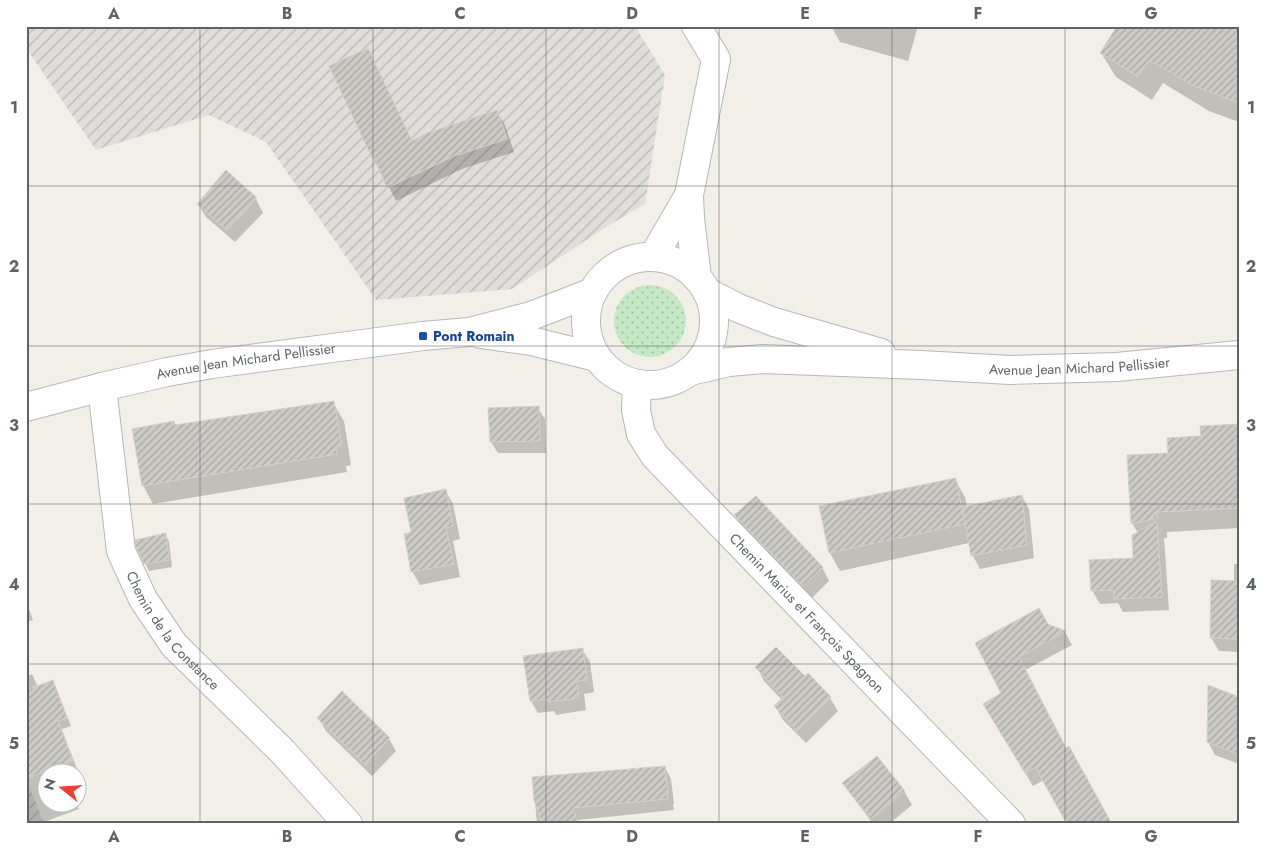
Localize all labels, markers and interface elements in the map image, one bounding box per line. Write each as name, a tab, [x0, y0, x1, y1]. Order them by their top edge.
text: A	[107, 2, 120, 25]
text: B	[282, 2, 292, 25]
text: C	[454, 2, 466, 25]
text: D	[626, 2, 638, 25]
text: E	[800, 2, 810, 25]
text: F	[974, 2, 982, 25]
text: G	[1144, 2, 1158, 25]
text: 1	[10, 96, 18, 119]
text: 1	[1247, 96, 1255, 119]
text: 2	[9, 255, 19, 278]
text: 2	[1246, 255, 1256, 278]
place label: Pont Romain	[433, 326, 515, 346]
marker: Pont Romain	[417, 330, 429, 342]
street label: Avenue Jean Michard Pellissier	[154, 338, 337, 384]
street label: Avenue Jean Michard Pellissier	[989, 352, 1171, 380]
text: 3	[9, 414, 19, 437]
text: 3	[1246, 414, 1256, 437]
street label: Chemin Marius et François Spagnon	[725, 529, 889, 697]
street label: Chemin de la Constance	[122, 568, 224, 694]
text: 4	[8, 573, 20, 596]
text: 4	[1245, 573, 1257, 596]
text: 5	[9, 732, 19, 755]
text: 5	[1246, 732, 1256, 755]
north arrow	[38, 762, 88, 812]
text: N	[38, 776, 61, 792]
text: A	[107, 825, 120, 848]
text: B	[282, 825, 292, 848]
text: C	[454, 825, 466, 848]
text: D	[626, 825, 638, 848]
text: E	[800, 825, 810, 848]
text: F	[974, 825, 982, 848]
text: G	[1144, 825, 1158, 848]

